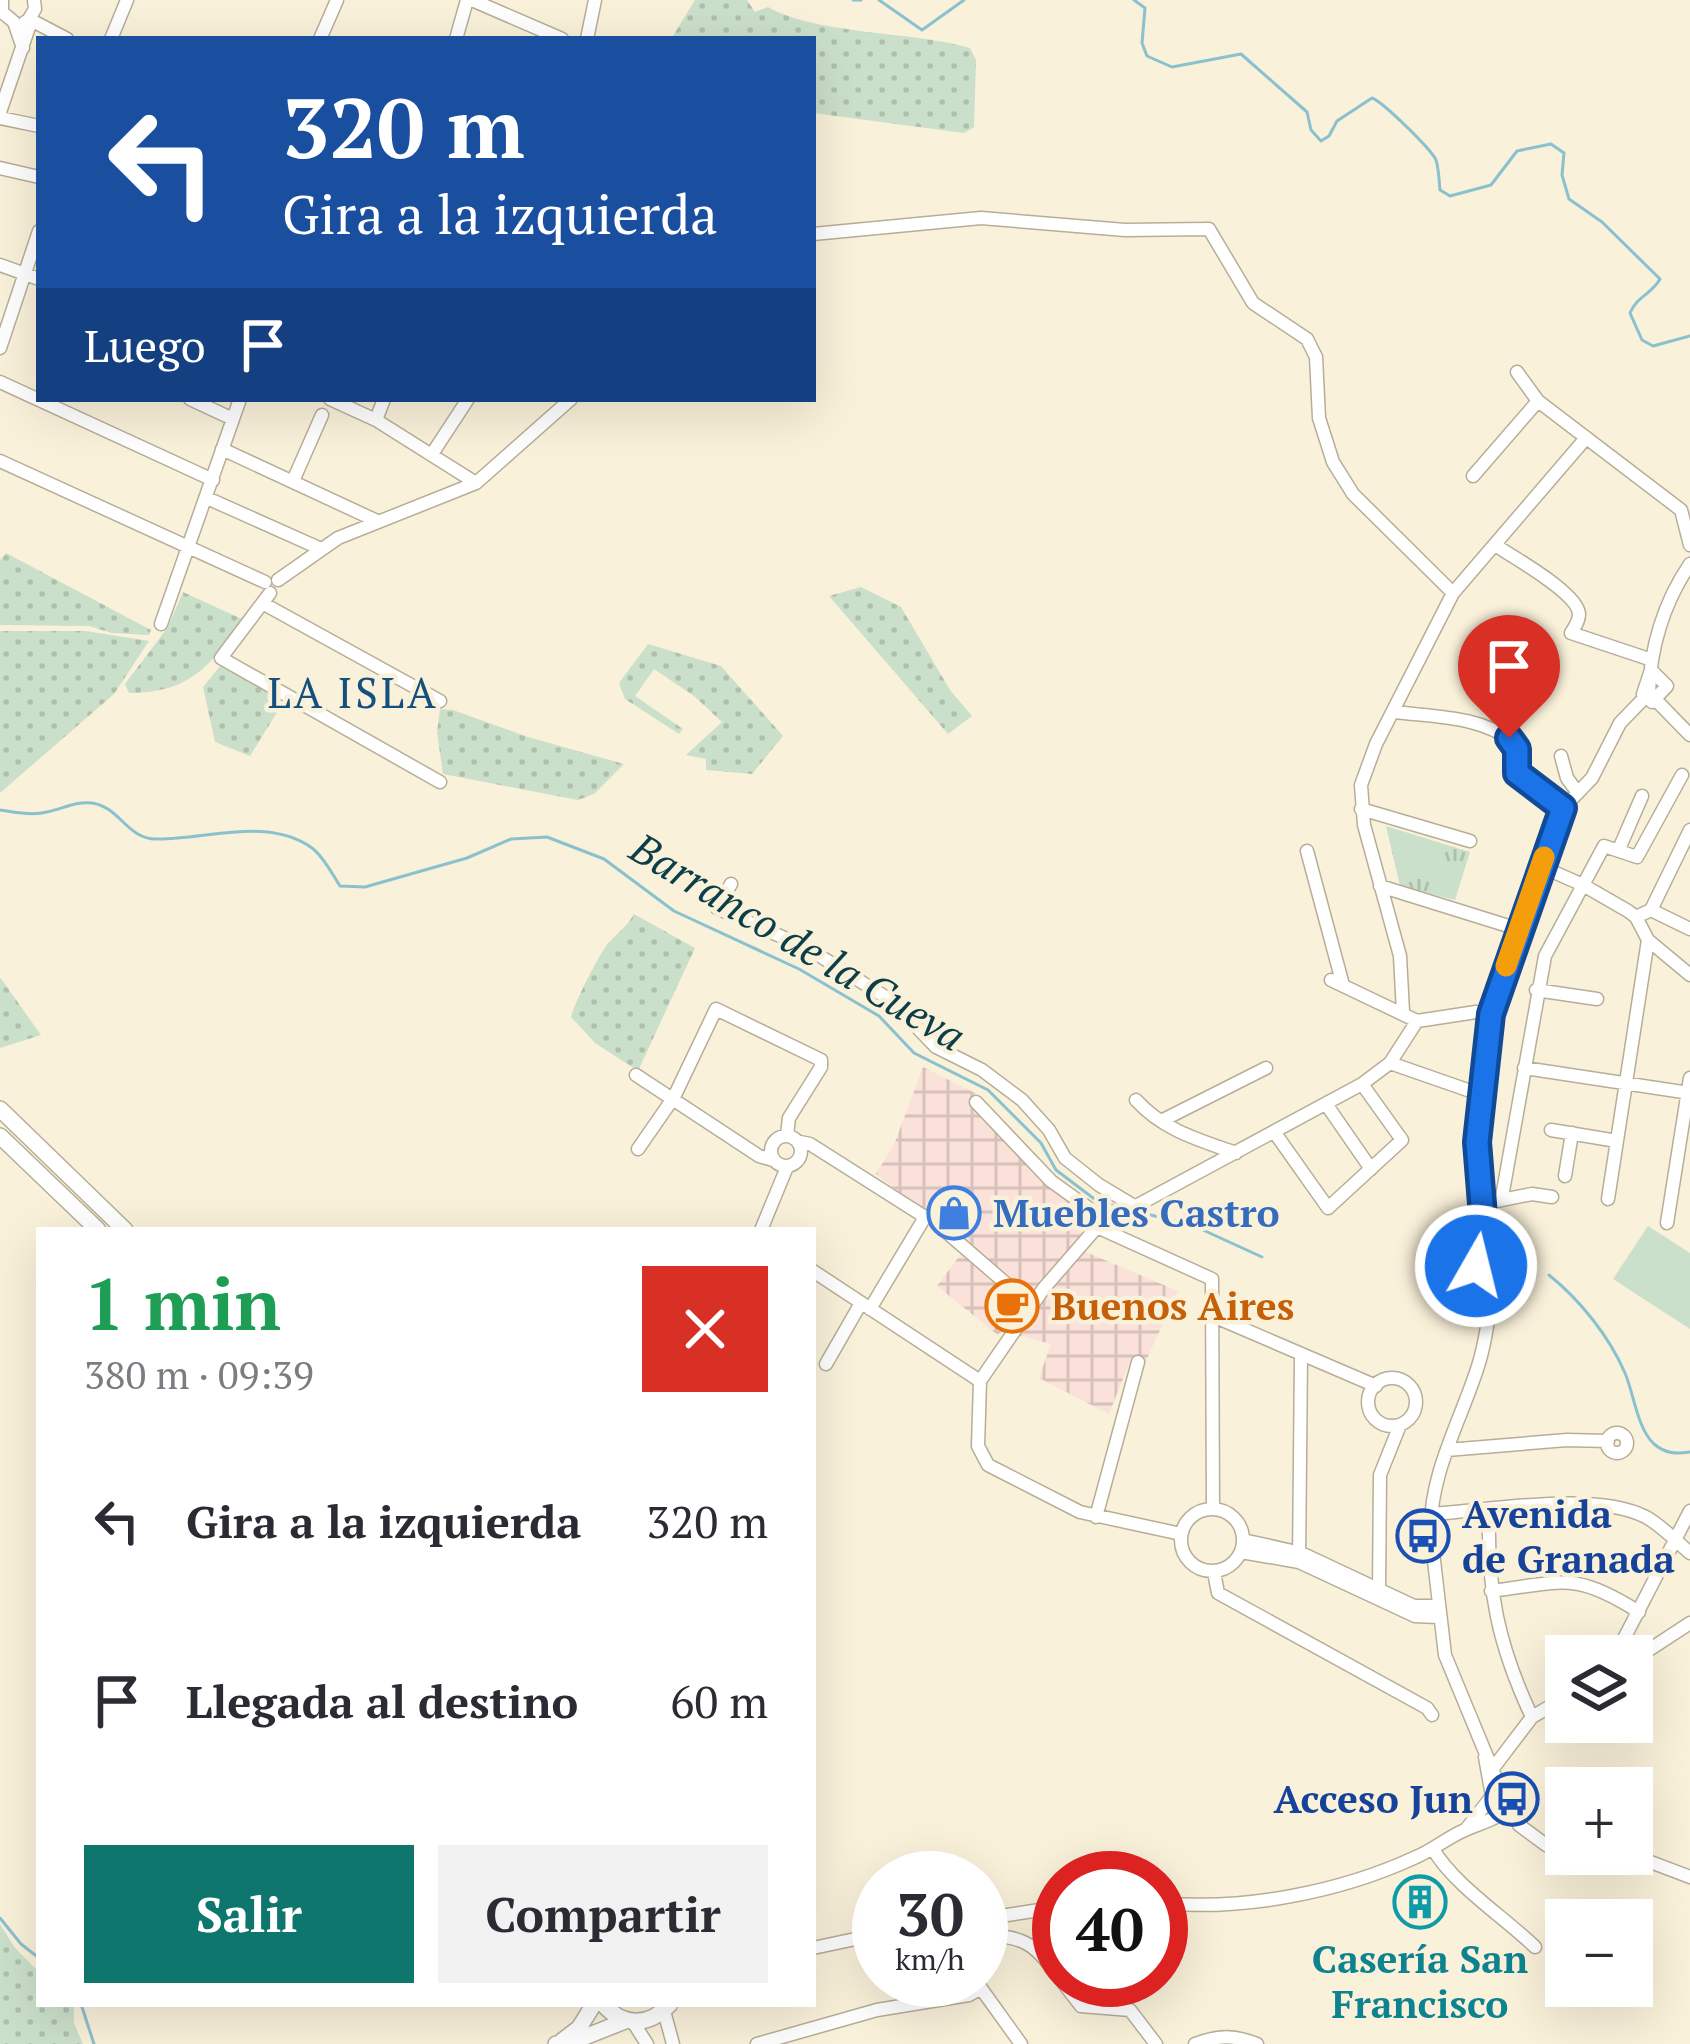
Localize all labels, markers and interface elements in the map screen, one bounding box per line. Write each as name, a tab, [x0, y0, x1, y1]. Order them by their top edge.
text: 320 m	[282, 71, 525, 182]
icon: left	[84, 84, 240, 240]
text: Gira a la izquierda	[282, 178, 718, 249]
icon: arrive	[230, 312, 296, 378]
text: Luego	[84, 315, 206, 375]
pin	[1458, 615, 1560, 738]
icon: arrive	[1476, 633, 1542, 699]
district label: LA ISLA	[267, 664, 439, 720]
water label: Barranco de la Cueva	[620, 819, 976, 1063]
shop icon: Muebles Castro	[926, 1185, 982, 1241]
place label: Muebles Castro	[993, 1186, 1280, 1238]
position arrow	[1413, 1203, 1539, 1329]
text: 1 min	[84, 1255, 281, 1351]
button: close	[642, 1266, 768, 1392]
cafe icon: Buenos Aires	[984, 1278, 1040, 1334]
place label: Buenos Aires	[1051, 1279, 1294, 1331]
text: 380 m · 09:39	[84, 1348, 314, 1400]
place label: Avenida de Granada	[1462, 1487, 1675, 1584]
icon: left	[84, 1488, 150, 1554]
text: Gira a la izquierda	[186, 1491, 581, 1551]
text: 320 m	[646, 1491, 768, 1551]
bus stop icon: Avenida de Granada	[1395, 1508, 1451, 1564]
map controls	[1545, 1635, 1653, 2007]
button: layers	[1545, 1635, 1653, 1743]
icon: arrive	[84, 1668, 150, 1734]
text: Llegada al destino	[186, 1671, 578, 1731]
text: 60 m	[670, 1671, 768, 1731]
button: +	[1545, 1767, 1653, 1875]
bus stop icon: Acceso Jun	[1484, 1771, 1540, 1827]
place label: Acceso Jun	[1274, 1772, 1473, 1824]
button: Salir	[84, 1845, 414, 1983]
button: Compartir	[438, 1845, 768, 1983]
speed limit sign: 40	[1032, 1851, 1188, 2007]
text: 30	[896, 1874, 964, 1953]
building icon: Casería San Francisco	[1392, 1874, 1448, 1930]
button: −	[1545, 1899, 1653, 2007]
place label: Casería San Francisco	[1312, 1932, 1528, 2029]
text: km/h	[895, 1939, 965, 1979]

